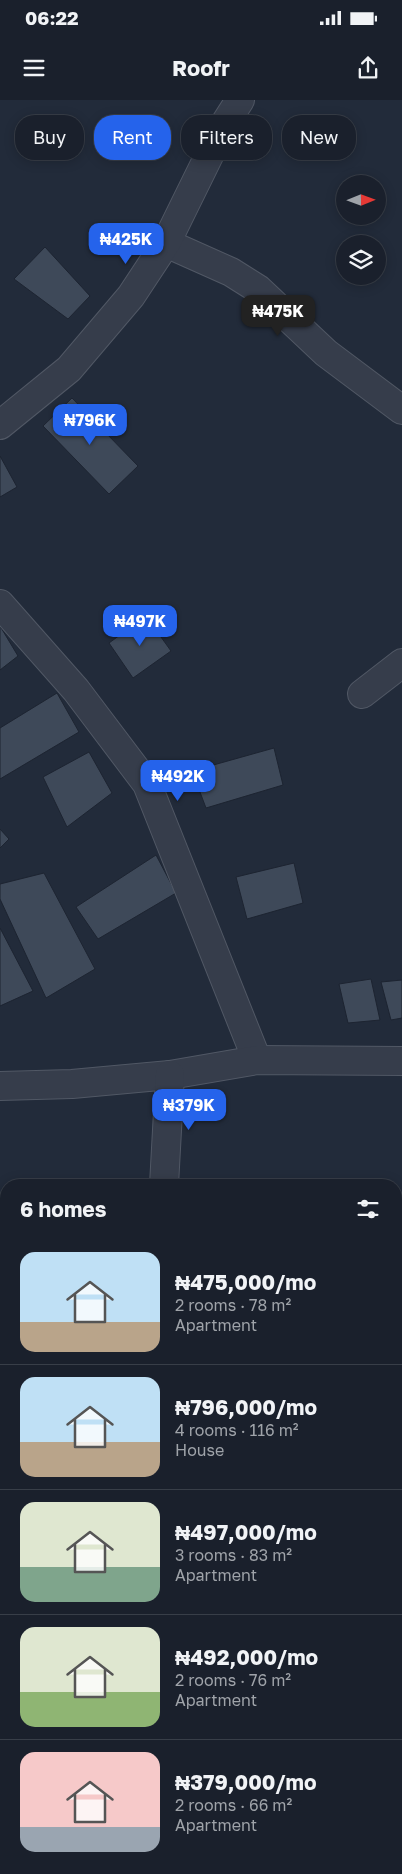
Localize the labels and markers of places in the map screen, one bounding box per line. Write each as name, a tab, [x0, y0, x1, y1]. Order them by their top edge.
pin: ₦425K	[91, 222, 161, 265]
pin: ₦475K	[243, 294, 313, 337]
pin: ₦796K	[55, 404, 125, 446]
pin: ₦497K	[105, 604, 175, 647]
pin: ₦492K	[143, 760, 213, 802]
pin: ₦379K	[154, 1088, 224, 1131]

